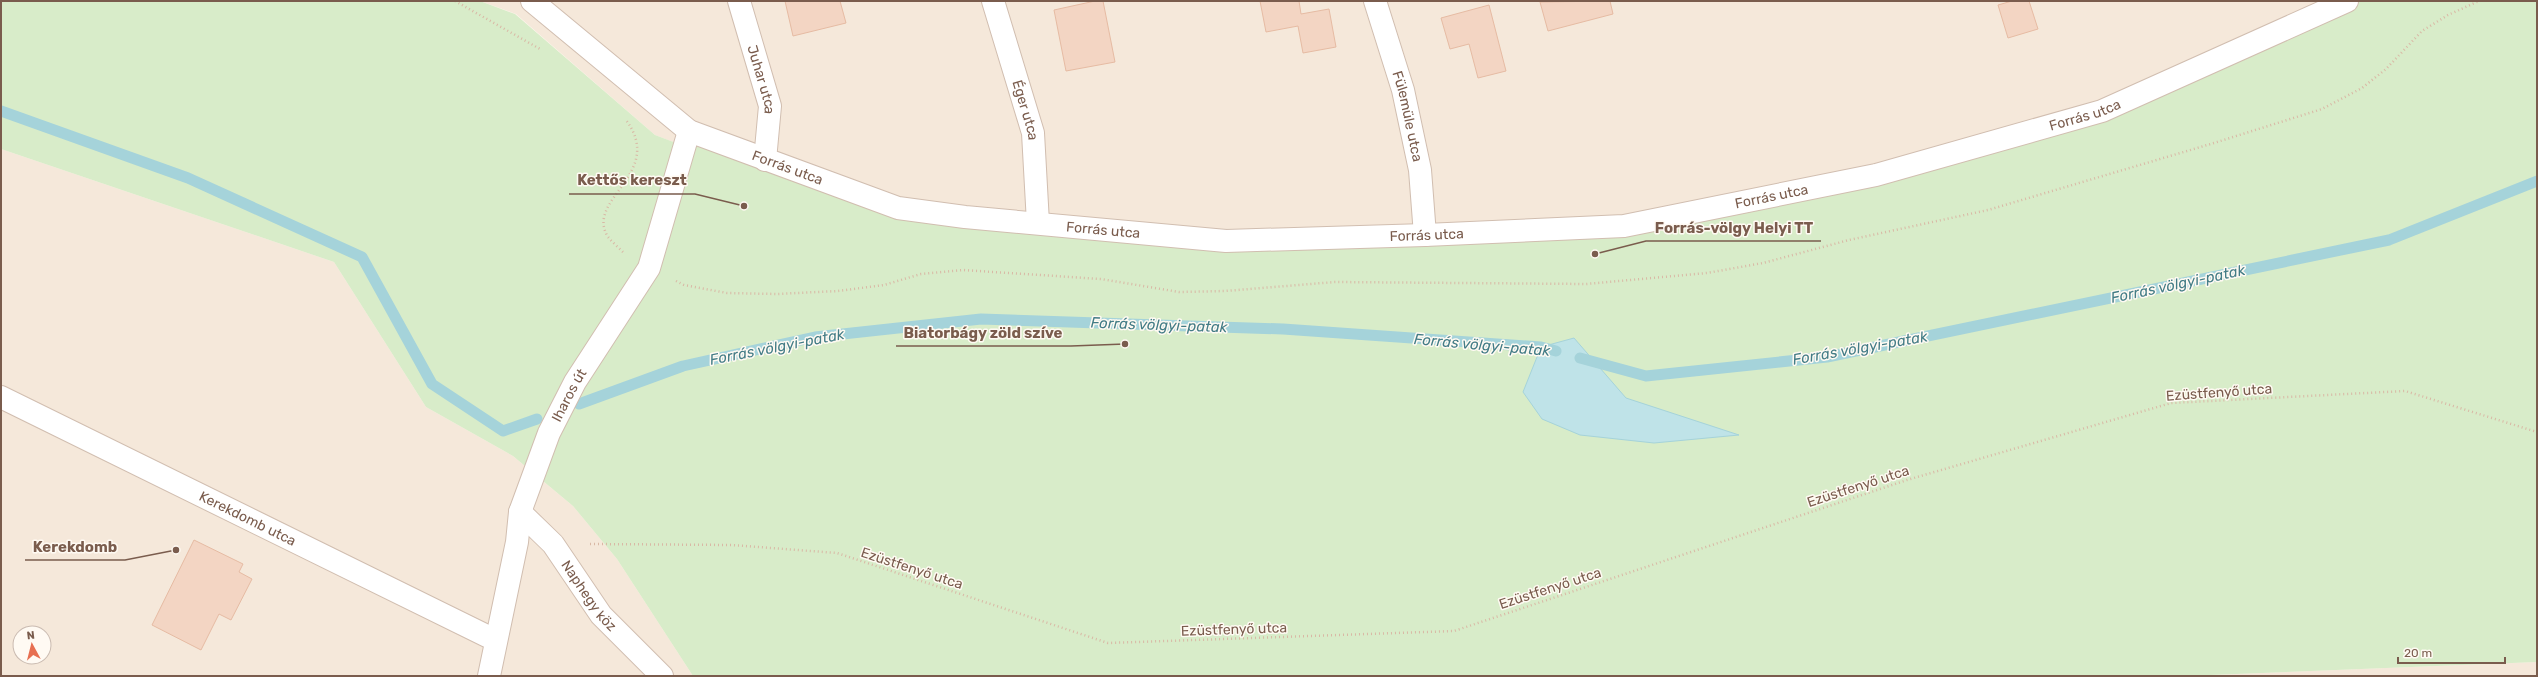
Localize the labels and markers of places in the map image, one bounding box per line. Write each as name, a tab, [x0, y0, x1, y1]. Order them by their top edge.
callout: Kettős kereszt	[569, 167, 695, 194]
callout: Forrás-völgy Helyi TT	[1646, 214, 1821, 241]
callout: Biatorbágy zöld szíve	[896, 319, 1071, 346]
callout: Kerekdomb	[25, 533, 125, 560]

